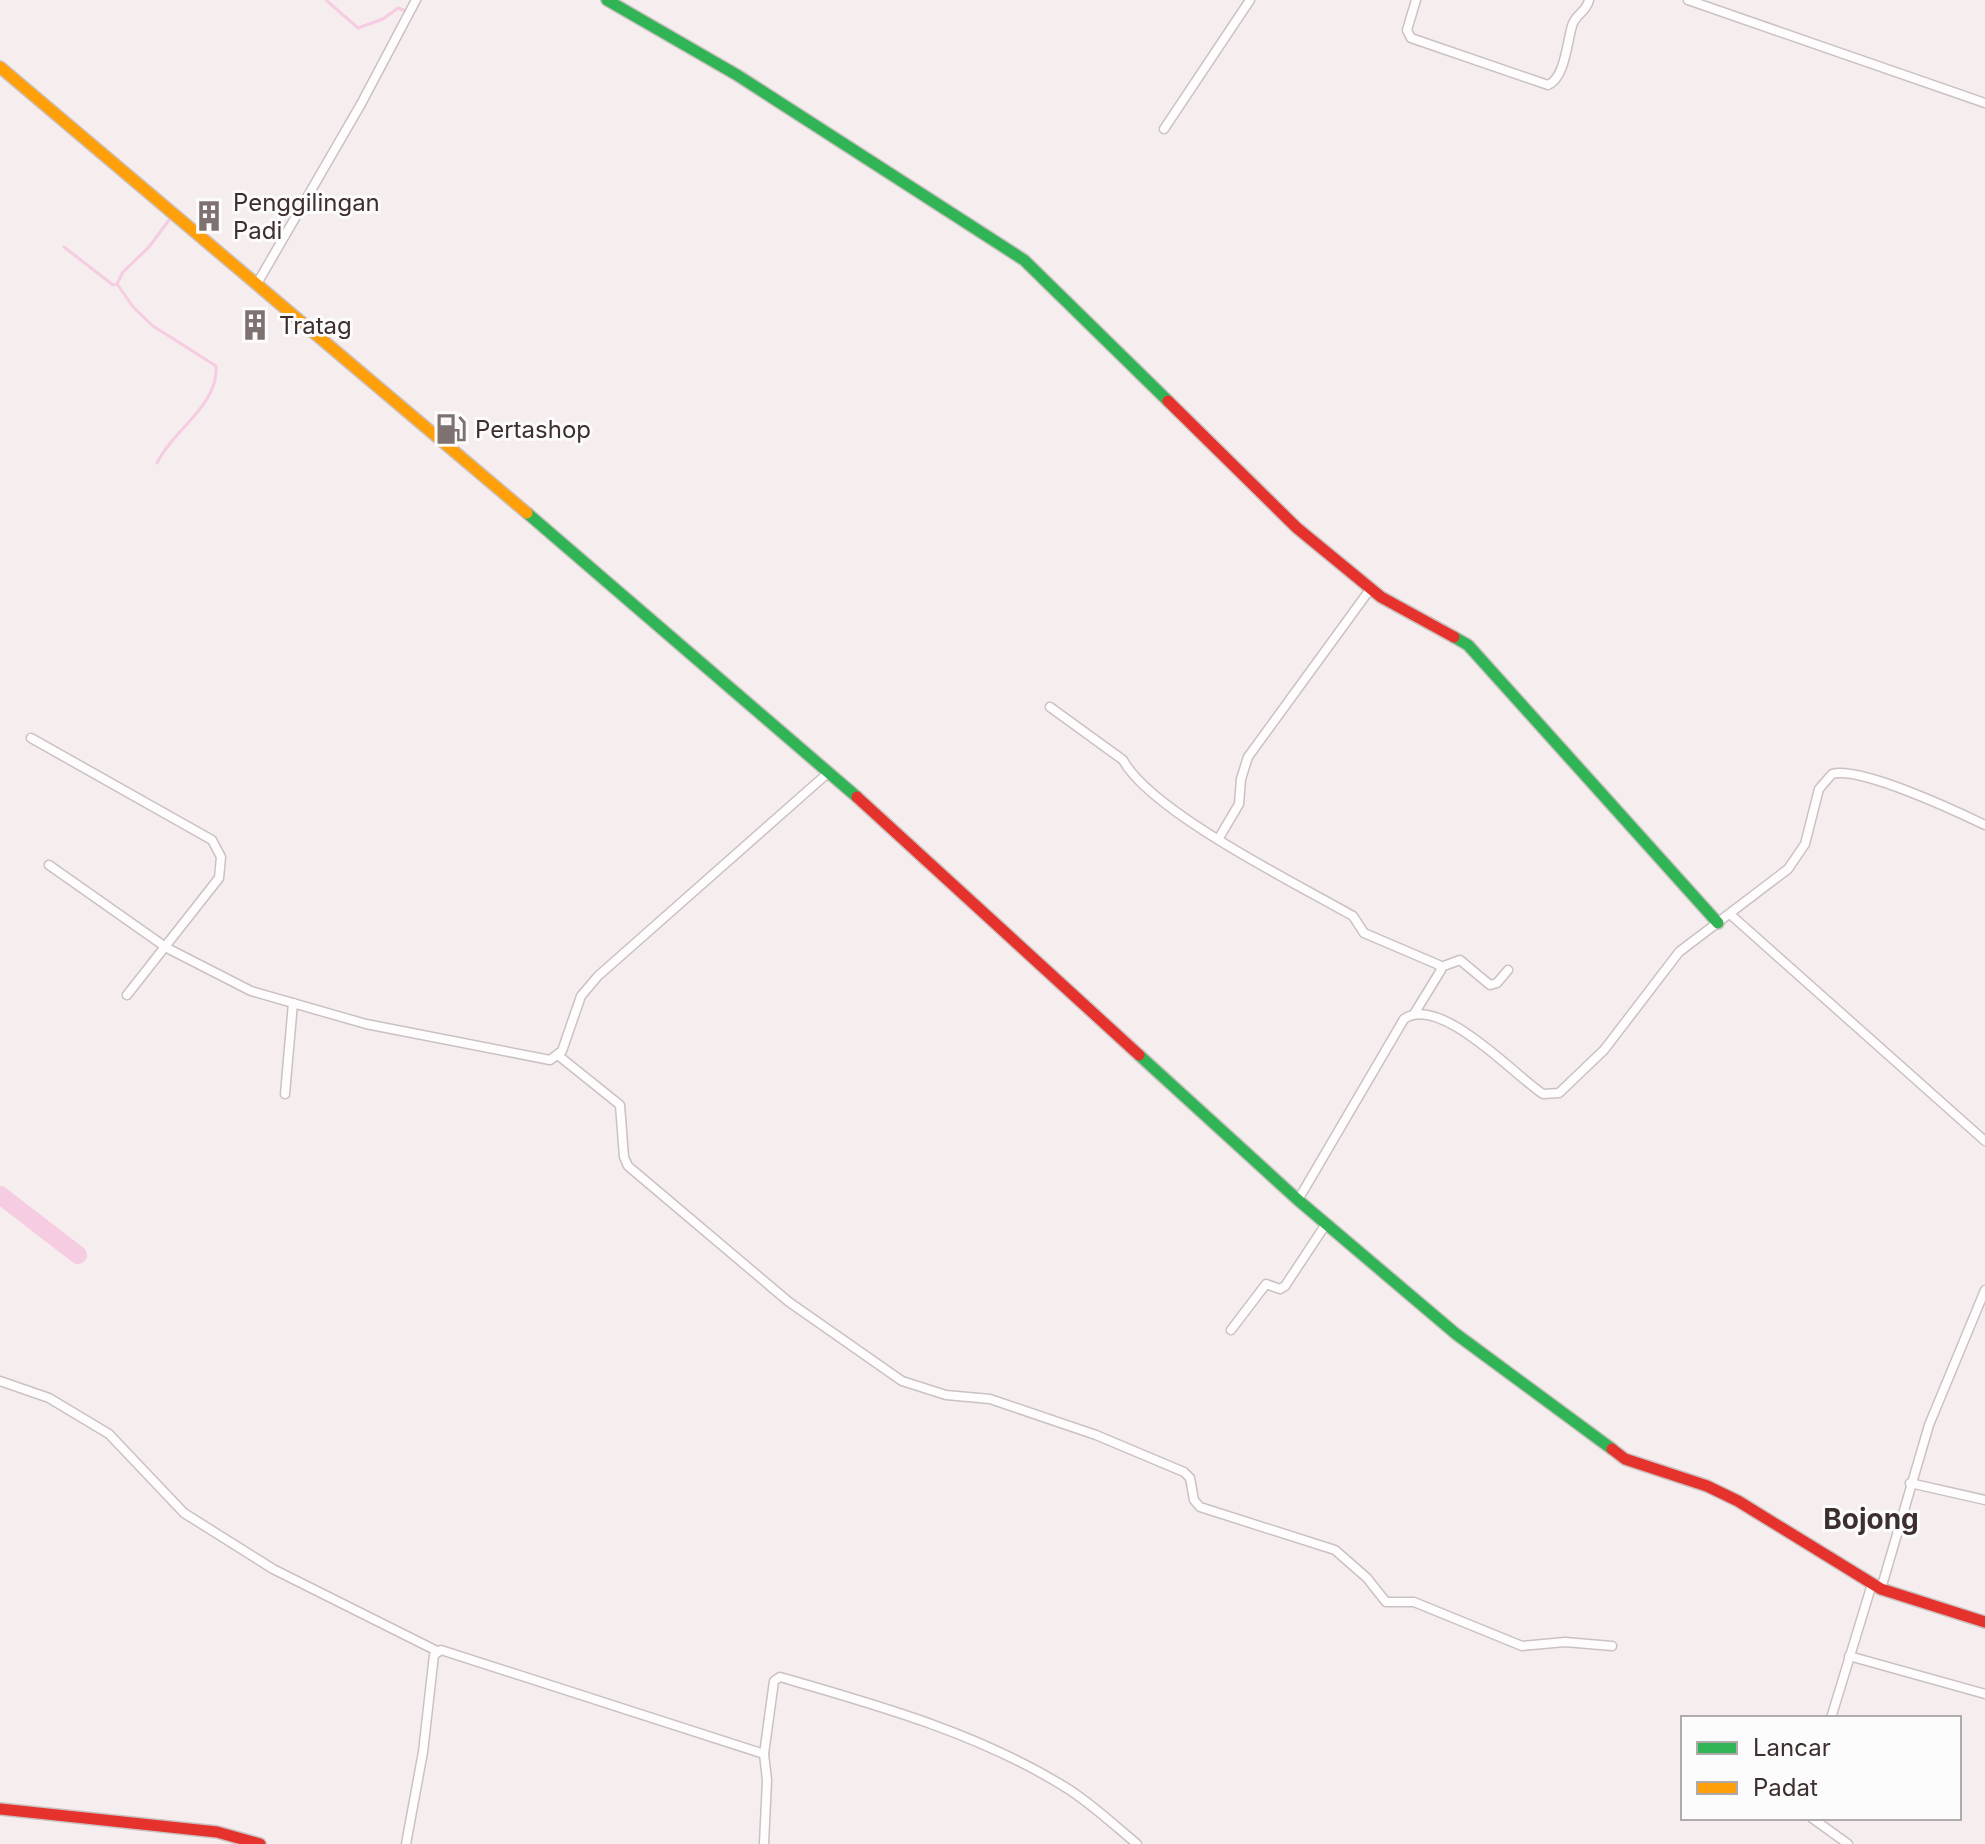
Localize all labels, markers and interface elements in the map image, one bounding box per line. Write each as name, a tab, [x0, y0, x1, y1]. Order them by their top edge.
place label: Penggilingan Padi	[233, 188, 380, 245]
building icon: Penggilingan Padi	[192, 199, 226, 233]
building icon: Tratag	[238, 308, 272, 342]
place label: Tratag	[279, 311, 352, 340]
fuel station icon: Pertashop	[434, 412, 468, 446]
place label: Pertashop	[475, 415, 591, 444]
district label: Bojong	[1823, 1502, 1919, 1536]
legend	[1681, 1716, 1961, 1820]
text: Lancar	[1753, 1733, 1831, 1762]
text: Padat	[1753, 1773, 1818, 1802]

